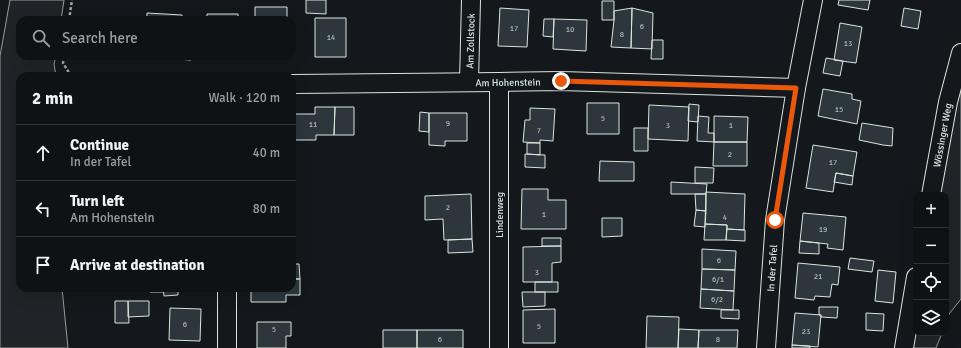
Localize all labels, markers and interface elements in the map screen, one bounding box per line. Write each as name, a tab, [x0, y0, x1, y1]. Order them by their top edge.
street label: Am Zollstock	[464, 13, 478, 69]
search box	[16, 16, 296, 60]
house number: 6	[640, 21, 644, 31]
house number: 17	[510, 23, 518, 33]
house number: 10	[566, 24, 574, 34]
icon: search	[30, 27, 52, 49]
text: Search here	[62, 29, 138, 47]
house number: 8	[620, 29, 624, 39]
house number: 14	[327, 32, 336, 42]
house number: 13	[844, 38, 852, 48]
route end	[552, 72, 570, 90]
street label: Am Hohenstein	[475, 76, 541, 89]
text: 2 min	[32, 88, 73, 109]
text: Walk · 120 m	[209, 90, 280, 106]
street label: Wössinger Weg	[931, 102, 955, 168]
house number: 15	[835, 104, 843, 114]
house number: 5	[601, 113, 605, 123]
house number: 9	[446, 118, 450, 128]
house number: 11	[309, 119, 317, 129]
house number: 3	[666, 120, 670, 130]
house number: 1	[729, 120, 733, 130]
house number: 7	[537, 125, 541, 135]
text: Continue	[70, 136, 129, 154]
icon: ahead	[32, 142, 54, 164]
text: 40 m	[253, 145, 280, 161]
house number: 2	[728, 149, 732, 159]
text: In der Tafel	[70, 154, 131, 170]
house number: 17	[829, 157, 837, 167]
text: Turn left	[70, 192, 124, 210]
street label: Lindenweg	[494, 192, 506, 238]
map controls	[913, 192, 949, 336]
button: +	[913, 192, 949, 228]
icon: left	[32, 198, 54, 220]
text: 80 m	[253, 201, 280, 217]
house number: 2	[446, 202, 450, 212]
house number: 1	[542, 209, 546, 219]
text: Am Hohenstein	[70, 210, 155, 226]
route start	[766, 211, 784, 229]
house number: 4	[723, 212, 728, 222]
house number: 19	[819, 224, 827, 234]
button: −	[913, 228, 949, 264]
street label: In der Tafel	[765, 244, 780, 292]
icon: arrive	[32, 254, 54, 276]
house number: 6	[717, 255, 721, 265]
text: Arrive at destination	[70, 256, 205, 274]
button: locate	[913, 264, 949, 300]
house number: 3	[535, 267, 539, 277]
house number: 21	[814, 271, 822, 281]
house number: 6/1	[712, 274, 724, 284]
house number: 6/2	[711, 294, 723, 304]
button: layers	[913, 300, 949, 336]
house number: 6	[183, 319, 187, 329]
house number: 5	[537, 321, 541, 331]
house number: 5	[272, 324, 276, 334]
house number: 23	[802, 326, 810, 336]
house number: 6	[438, 334, 442, 344]
house number: 8	[716, 334, 720, 344]

